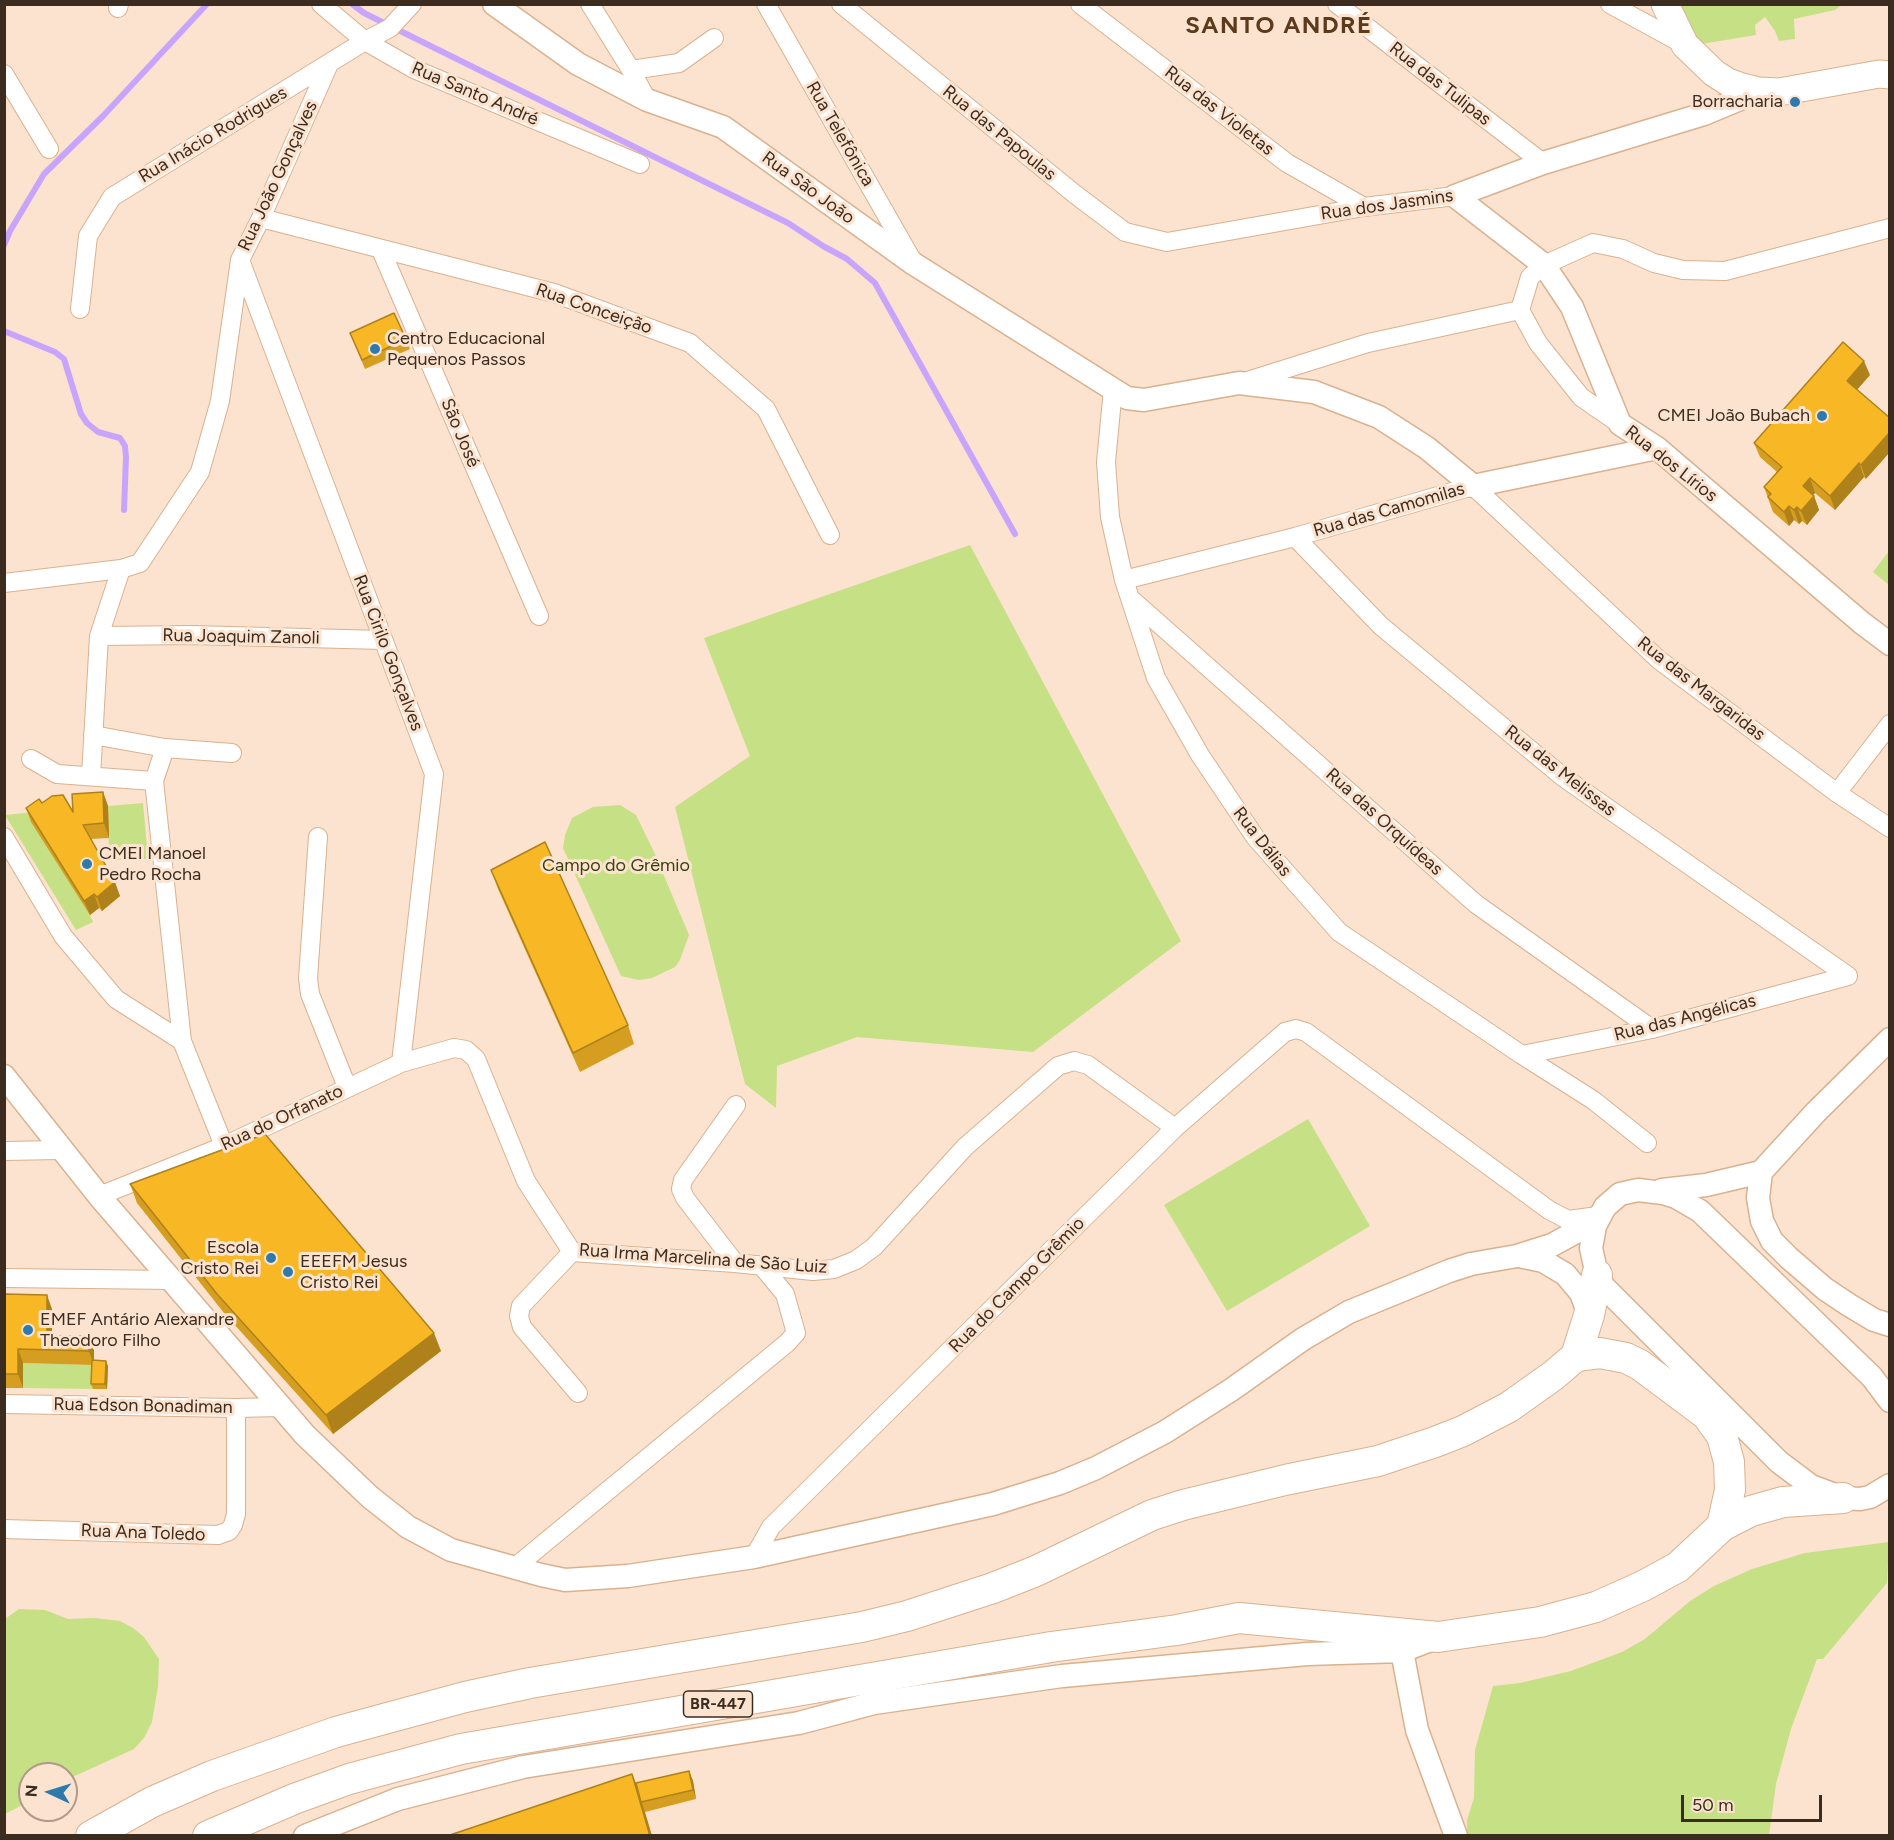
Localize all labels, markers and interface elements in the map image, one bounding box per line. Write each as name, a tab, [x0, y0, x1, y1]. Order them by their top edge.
district label: SANTO ANDRÉ	[1185, 12, 1373, 40]
street label: Rua das Tulipas	[1385, 38, 1495, 130]
street label: Rua Santo André	[408, 58, 542, 130]
street label: Rua das Violetas	[1160, 62, 1278, 160]
street label: Rua Telefônica	[801, 78, 879, 190]
street label: Rua das Papoulas	[938, 81, 1060, 185]
street label: Rua Inácio Rodrigues	[135, 82, 291, 188]
place label: Borracharia	[1692, 91, 1783, 113]
marker: Borracharia	[1788, 95, 1802, 109]
street label: Rua João Gonçalves	[234, 98, 322, 254]
street label: Rua São João	[757, 147, 859, 229]
street label: Rua dos Jasmins	[1319, 185, 1455, 225]
street label: Rua Conceição	[533, 279, 655, 339]
place label: Centro Educacional Pequenos Passos	[387, 328, 545, 370]
marker: Centro Educacional Pequenos Passos	[368, 342, 382, 356]
street label: São José	[436, 395, 484, 471]
place label: CMEI João Bubach	[1658, 405, 1810, 427]
marker: CMEI João Bubach	[1815, 409, 1829, 423]
street label: Rua dos Lírios	[1620, 421, 1722, 507]
street label: Rua das Camomilas	[1311, 478, 1467, 542]
street label: Rua Cirilo Gonçalves	[348, 572, 428, 734]
street label: Rua Joaquim Zanoli	[162, 625, 320, 649]
street label: Rua das Margaridas	[1633, 632, 1769, 746]
street label: Rua das Melissas	[1500, 721, 1620, 821]
street label: Rua das Orquídeas	[1321, 764, 1447, 880]
street label: Rua Dálias	[1228, 803, 1296, 881]
place label: CMEI Manoel Pedro Rocha	[99, 843, 206, 886]
park label: Campo do Grêmio	[542, 855, 690, 877]
marker: CMEI Manoel Pedro Rocha	[80, 857, 94, 871]
street label: Rua das Angélicas	[1612, 990, 1758, 1046]
street label: Rua do Orfanato	[217, 1080, 347, 1156]
street label: Rua do Campo Grêmio	[945, 1213, 1089, 1357]
place label: Escola Cristo Rei	[180, 1237, 259, 1280]
street label: Rua Irma Marcelina de São Luiz	[578, 1240, 828, 1278]
marker: Escola Cristo Rei	[264, 1251, 278, 1265]
place label: EEEFM Jesus Cristo Rei	[300, 1251, 407, 1294]
marker: EEEFM Jesus Cristo Rei	[281, 1265, 295, 1279]
place label: EMEF Antário Alexandre Theodoro Filho	[40, 1309, 234, 1352]
marker: EMEF Antário Alexandre Theodoro Filho	[21, 1323, 35, 1337]
street label: Rua Edson Bonadiman	[53, 1394, 233, 1418]
street label: Rua Ana Toledo	[80, 1520, 206, 1546]
road number: BR-447	[684, 1691, 752, 1717]
north arrow	[18, 1762, 78, 1822]
scale bar	[1684, 1783, 1825, 1821]
text: N	[22, 1784, 41, 1798]
text: 50 m	[1692, 1794, 1734, 1816]

